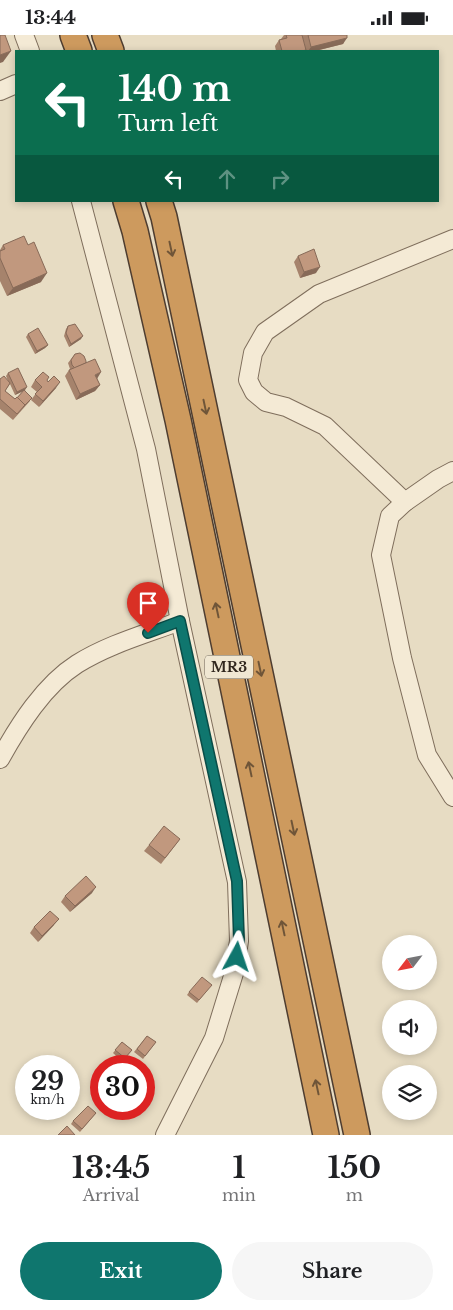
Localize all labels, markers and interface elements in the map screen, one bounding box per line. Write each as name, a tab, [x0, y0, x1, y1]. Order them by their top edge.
text: 13:44	[25, 6, 76, 29]
text: 140 m	[118, 67, 231, 110]
icon: left	[35, 70, 100, 135]
text: Turn left	[118, 110, 218, 137]
icon: left	[160, 165, 188, 193]
icon: ahead	[213, 165, 241, 193]
icon: right	[266, 165, 294, 193]
one-way arrow	[167, 240, 176, 256]
one-way arrow	[201, 399, 211, 415]
pin	[127, 582, 169, 633]
icon: arrive	[134, 589, 162, 617]
one-way arrow	[212, 602, 222, 618]
road number: MR3	[205, 655, 253, 679]
one-way arrow	[256, 661, 265, 677]
one-way arrow	[245, 761, 255, 777]
one-way arrow	[289, 820, 299, 836]
one-way arrow	[278, 921, 288, 937]
position arrow	[210, 930, 262, 982]
north arrow	[382, 935, 438, 990]
map controls	[382, 935, 437, 1120]
button: sound	[382, 1000, 437, 1055]
speed limit sign: 30	[90, 1055, 155, 1120]
button: layers	[382, 1065, 437, 1120]
text: 29	[31, 1066, 64, 1097]
one-way arrow	[311, 1080, 321, 1096]
text: km/h	[30, 1092, 65, 1107]
text: 13:45	[72, 1149, 150, 1186]
text: 1	[232, 1149, 245, 1186]
text: 150	[328, 1149, 381, 1186]
text: Arrival	[83, 1185, 139, 1205]
text: min	[222, 1185, 256, 1205]
text: m	[346, 1185, 363, 1205]
button: Exit	[20, 1242, 222, 1300]
button: Share	[232, 1242, 433, 1300]

